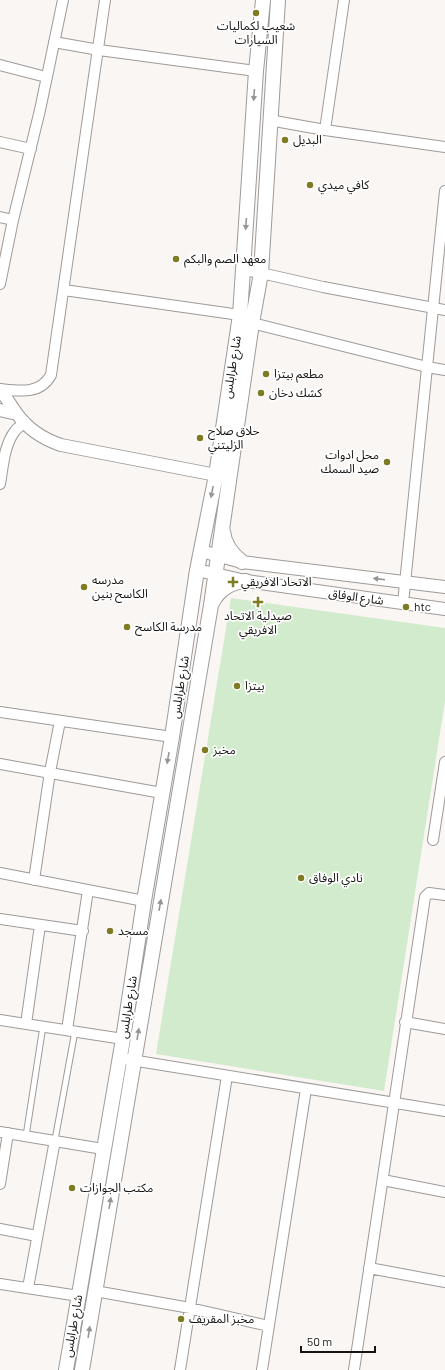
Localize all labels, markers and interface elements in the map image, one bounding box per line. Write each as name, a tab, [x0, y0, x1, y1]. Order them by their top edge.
marker: شعيب لكماليات السيارات	[251, 8, 261, 18]
place label: شعيب لكماليات السيارات	[217, 18, 295, 47]
one-way arrow	[251, 89, 258, 101]
place label: البديل	[293, 132, 322, 147]
marker: البديل	[280, 135, 290, 145]
place label: كافي ميدي	[318, 177, 370, 195]
marker: كافي ميدي	[305, 180, 315, 190]
one-way arrow	[242, 218, 249, 230]
place label: معهد الصم والبكم	[184, 251, 266, 268]
marker: معهد الصم والبكم	[171, 254, 181, 264]
street label: شارع طرابلس	[219, 334, 246, 400]
place label: مطعم بيتزا	[274, 366, 324, 383]
marker: مطعم بيتزا	[261, 369, 271, 379]
place label: كشك دخان	[269, 385, 323, 400]
marker: كشك دخان	[256, 388, 266, 398]
place label: حلاق صلاح الزليتني	[208, 423, 260, 455]
marker: حلاق صلاح الزليتني	[195, 433, 205, 443]
place label: محل ادوات صيد السمك	[321, 447, 379, 476]
marker: محل ادوات صيد السمك	[382, 457, 392, 467]
one-way arrow	[209, 486, 215, 498]
place label: مدرسه الكاسح بنين	[92, 572, 148, 603]
place label: الاتحاد الافريقي	[241, 574, 312, 592]
one-way arrow	[372, 576, 385, 582]
marker: الاتحاد الافريقي	[228, 577, 238, 587]
marker: مدرسه الكاسح بنين	[79, 582, 89, 592]
street label: شارع الوفاق	[327, 585, 385, 610]
marker: صيدلية الاتحاد الافريقي	[253, 597, 263, 607]
place label: htc	[414, 599, 431, 613]
marker: htc	[401, 602, 411, 612]
place label: صيدلية الاتحاد الافريقي	[224, 608, 292, 640]
place label: مدرسة الكاسح	[135, 619, 202, 636]
marker: مدرسة الكاسح	[122, 622, 132, 632]
street label: شارع طرابلس	[167, 654, 194, 720]
place label: بيتزا	[245, 678, 265, 693]
marker: بيتزا	[232, 681, 242, 691]
place label: مخبز	[212, 742, 236, 757]
marker: مخبز	[200, 745, 210, 755]
one-way arrow	[165, 752, 171, 764]
place label: نادي الوفاق	[309, 870, 363, 888]
marker: نادي الوفاق	[296, 873, 306, 883]
one-way arrow	[157, 899, 163, 912]
place label: مسجد	[118, 923, 149, 938]
marker: مسجد	[105, 926, 115, 936]
street label: شارع طرابلس	[115, 974, 142, 1040]
one-way arrow	[135, 1027, 141, 1040]
place label: مكتب الجوازات	[80, 1180, 153, 1195]
marker: مكتب الجوازات	[67, 1183, 77, 1193]
one-way arrow	[107, 1197, 113, 1209]
street label: شارع طرابلس	[60, 1293, 87, 1359]
place label: مخبز المقريف	[189, 1311, 254, 1326]
marker: مخبز المقريف	[176, 1314, 186, 1324]
one-way arrow	[86, 1325, 92, 1338]
scale bar	[301, 1328, 375, 1354]
text: 50 m	[307, 1334, 332, 1348]

